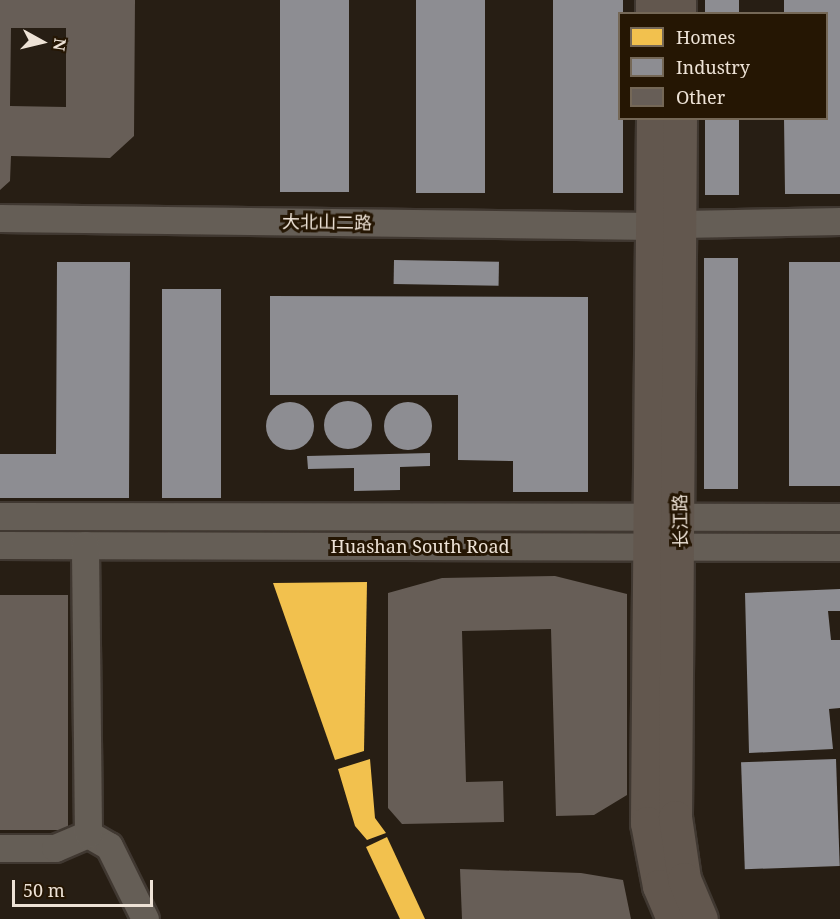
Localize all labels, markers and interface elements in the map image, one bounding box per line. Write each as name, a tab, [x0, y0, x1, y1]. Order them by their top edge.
north arrow	[12, 12, 72, 72]
legend	[618, 12, 828, 120]
text: Homes	[676, 25, 735, 49]
text: N	[48, 37, 72, 52]
text: Industry	[676, 55, 750, 79]
text: Other	[676, 85, 725, 109]
street label: 大北山二路	[282, 210, 372, 234]
street label: 长江路	[669, 494, 691, 548]
street label: Huashan South Road	[330, 535, 510, 557]
scale bar	[15, 868, 156, 906]
text: 50 m	[23, 878, 65, 902]

